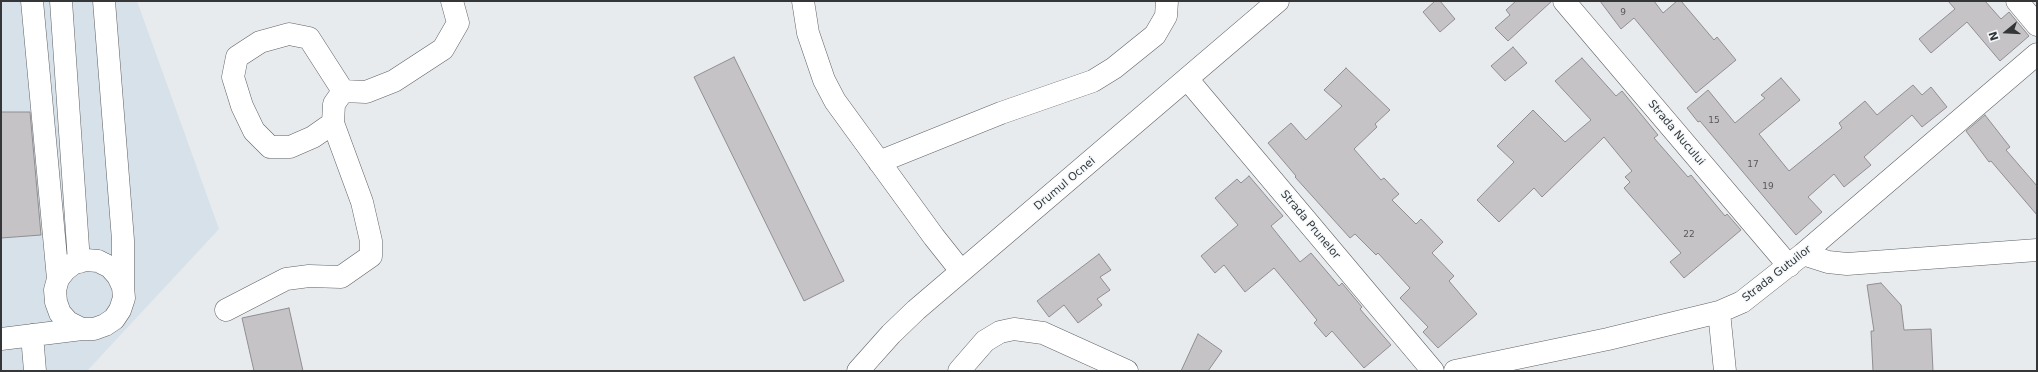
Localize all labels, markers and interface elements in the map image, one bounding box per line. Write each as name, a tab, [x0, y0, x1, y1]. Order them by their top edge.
house number: 9	[1620, 8, 1626, 18]
north arrow	[1986, 12, 2026, 52]
text: N	[1987, 29, 2002, 42]
street label: Strada Nucului	[1645, 98, 1707, 168]
house number: 15	[1708, 116, 1720, 126]
street label: Drumul Ocnei	[1032, 155, 1098, 213]
house number: 17	[1747, 160, 1759, 170]
house number: 19	[1762, 182, 1774, 192]
street label: Strada Prunelor	[1277, 188, 1343, 262]
house number: 22	[1683, 230, 1695, 240]
street label: Strada Gutuilor	[1740, 243, 1814, 305]

